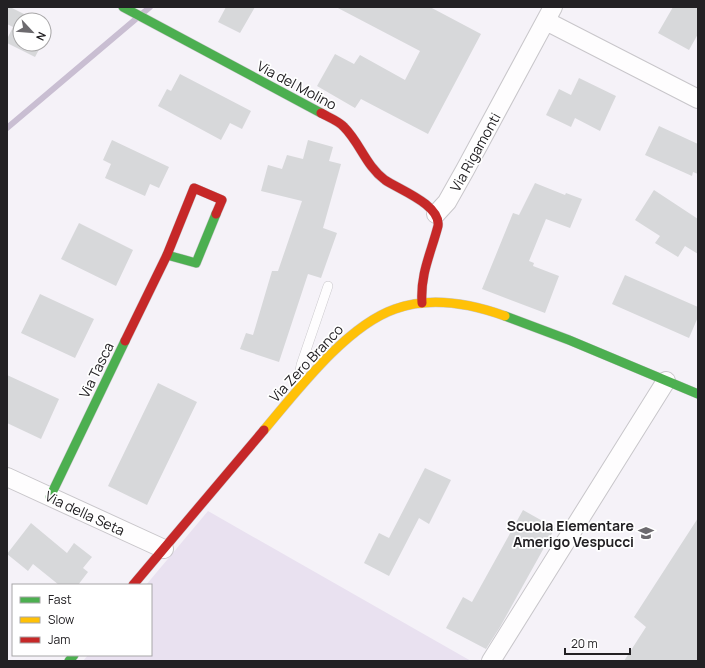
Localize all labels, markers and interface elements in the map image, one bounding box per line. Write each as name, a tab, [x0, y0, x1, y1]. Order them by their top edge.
north arrow	[12, 12, 52, 52]
text: N	[33, 30, 50, 44]
street label: Via del Molino	[254, 56, 340, 114]
street label: Via Rigamonti	[445, 109, 505, 195]
street label: Via Zero Branco	[265, 320, 347, 406]
street label: Via Tasca	[74, 339, 118, 401]
street label: Via della Seta	[42, 486, 128, 540]
place label: Scuola Elementare Amerigo Vespucci	[507, 516, 634, 551]
school or university icon: Scuola Elementare Amerigo Vespucci	[637, 524, 655, 542]
legend	[12, 584, 152, 656]
text: Fast	[48, 591, 72, 608]
text: Slow	[48, 611, 74, 628]
scale bar	[565, 630, 630, 656]
text: Jam	[48, 631, 70, 648]
text: 20 m	[571, 635, 598, 652]

